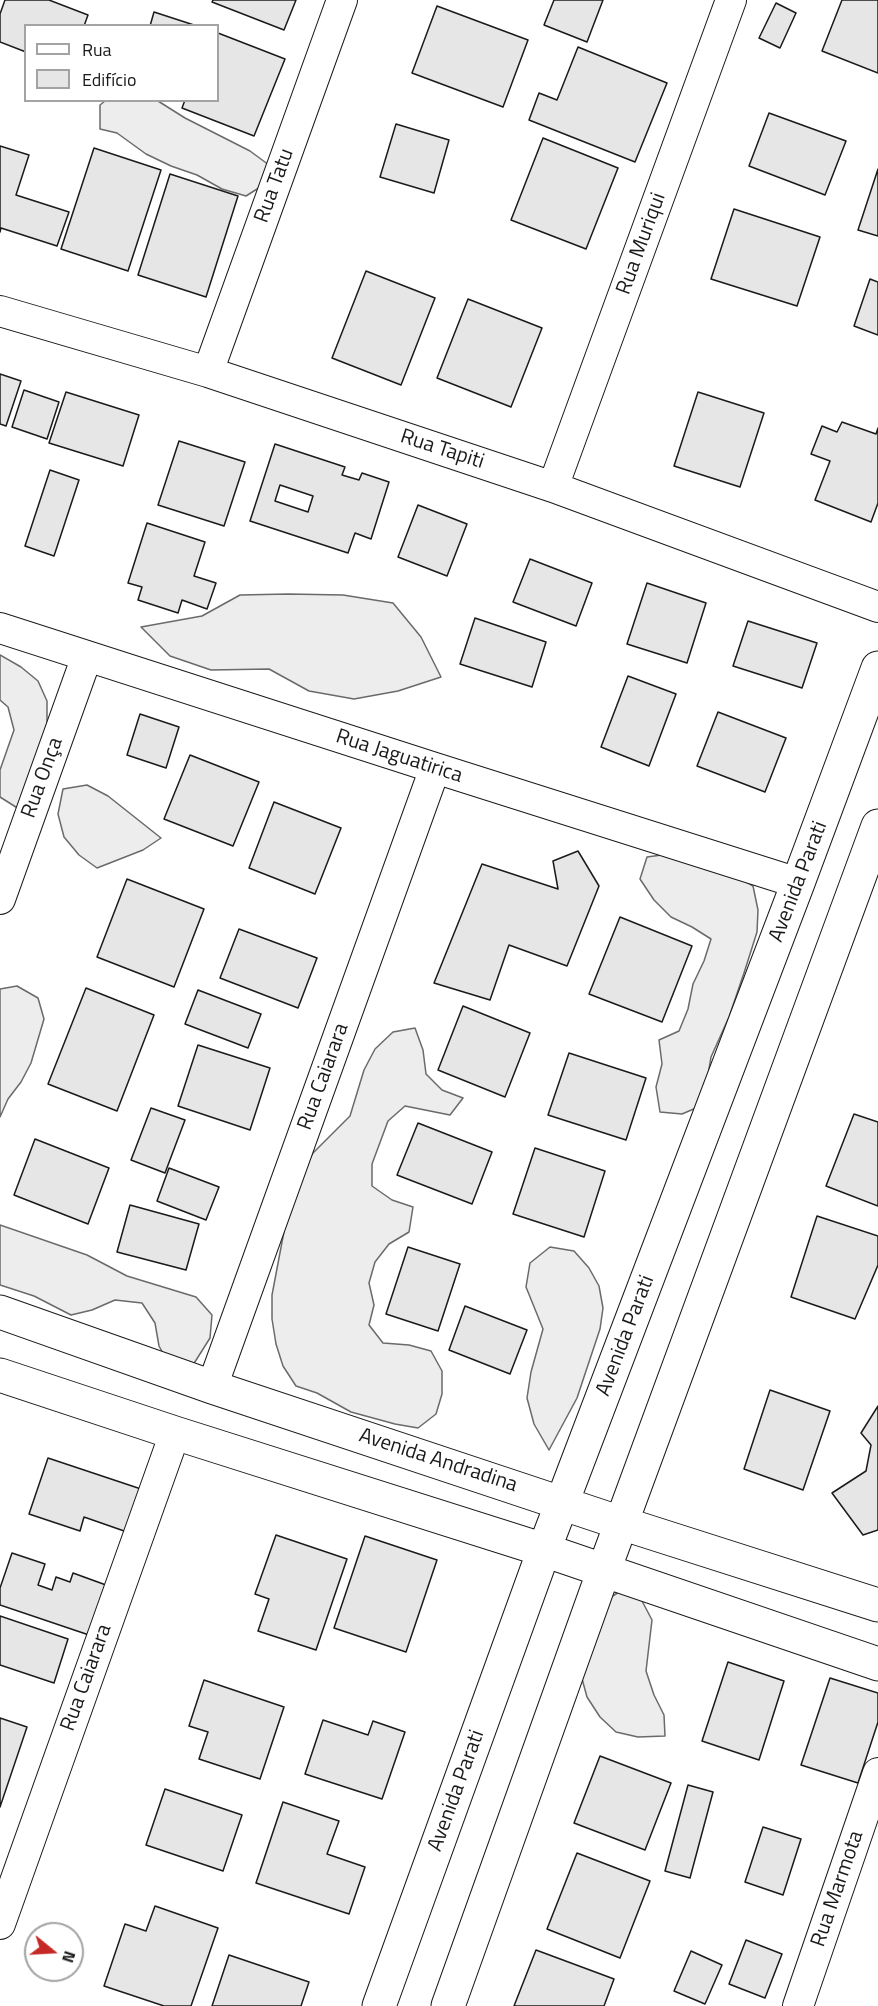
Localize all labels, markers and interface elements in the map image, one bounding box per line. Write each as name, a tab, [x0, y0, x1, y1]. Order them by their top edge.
legend	[24, 24, 219, 102]
text: Rua	[82, 36, 112, 63]
text: Edifício	[82, 66, 136, 93]
street label: Rua Tatu	[250, 145, 300, 227]
street label: Rua Muriqui	[612, 190, 672, 298]
street label: Rua Tapiti	[397, 425, 487, 475]
street label: Rua Jaguatirica	[332, 725, 466, 789]
street label: Rua Onça	[17, 734, 69, 822]
street label: Avenida Parati	[764, 818, 834, 946]
street label: Rua Caiarara	[293, 1020, 355, 1134]
street label: Avenida Parati	[591, 1272, 661, 1400]
street label: Avenida Andradina	[356, 1424, 520, 1498]
street label: Rua Caiarara	[56, 1621, 118, 1735]
street label: Avenida Parati	[423, 1727, 491, 1855]
street label: Rua Marmota	[806, 1828, 870, 1950]
north arrow	[24, 1922, 84, 1982]
text: N	[56, 1948, 82, 1966]

